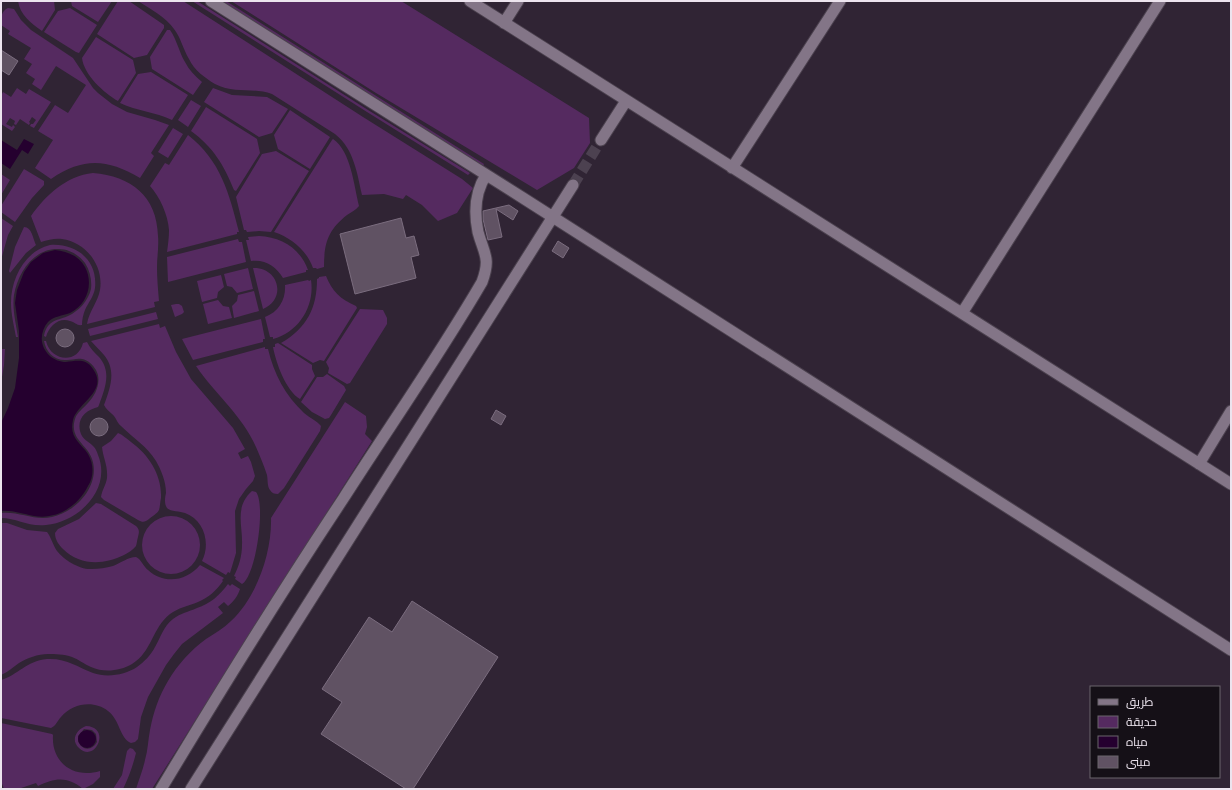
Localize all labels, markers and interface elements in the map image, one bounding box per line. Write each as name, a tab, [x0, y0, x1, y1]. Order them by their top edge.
legend	[1090, 686, 1220, 778]
text: طريق	[1126, 695, 1154, 709]
text: حديقة	[1126, 715, 1157, 729]
text: مياه	[1126, 735, 1148, 749]
text: مبنى	[1126, 755, 1151, 769]

